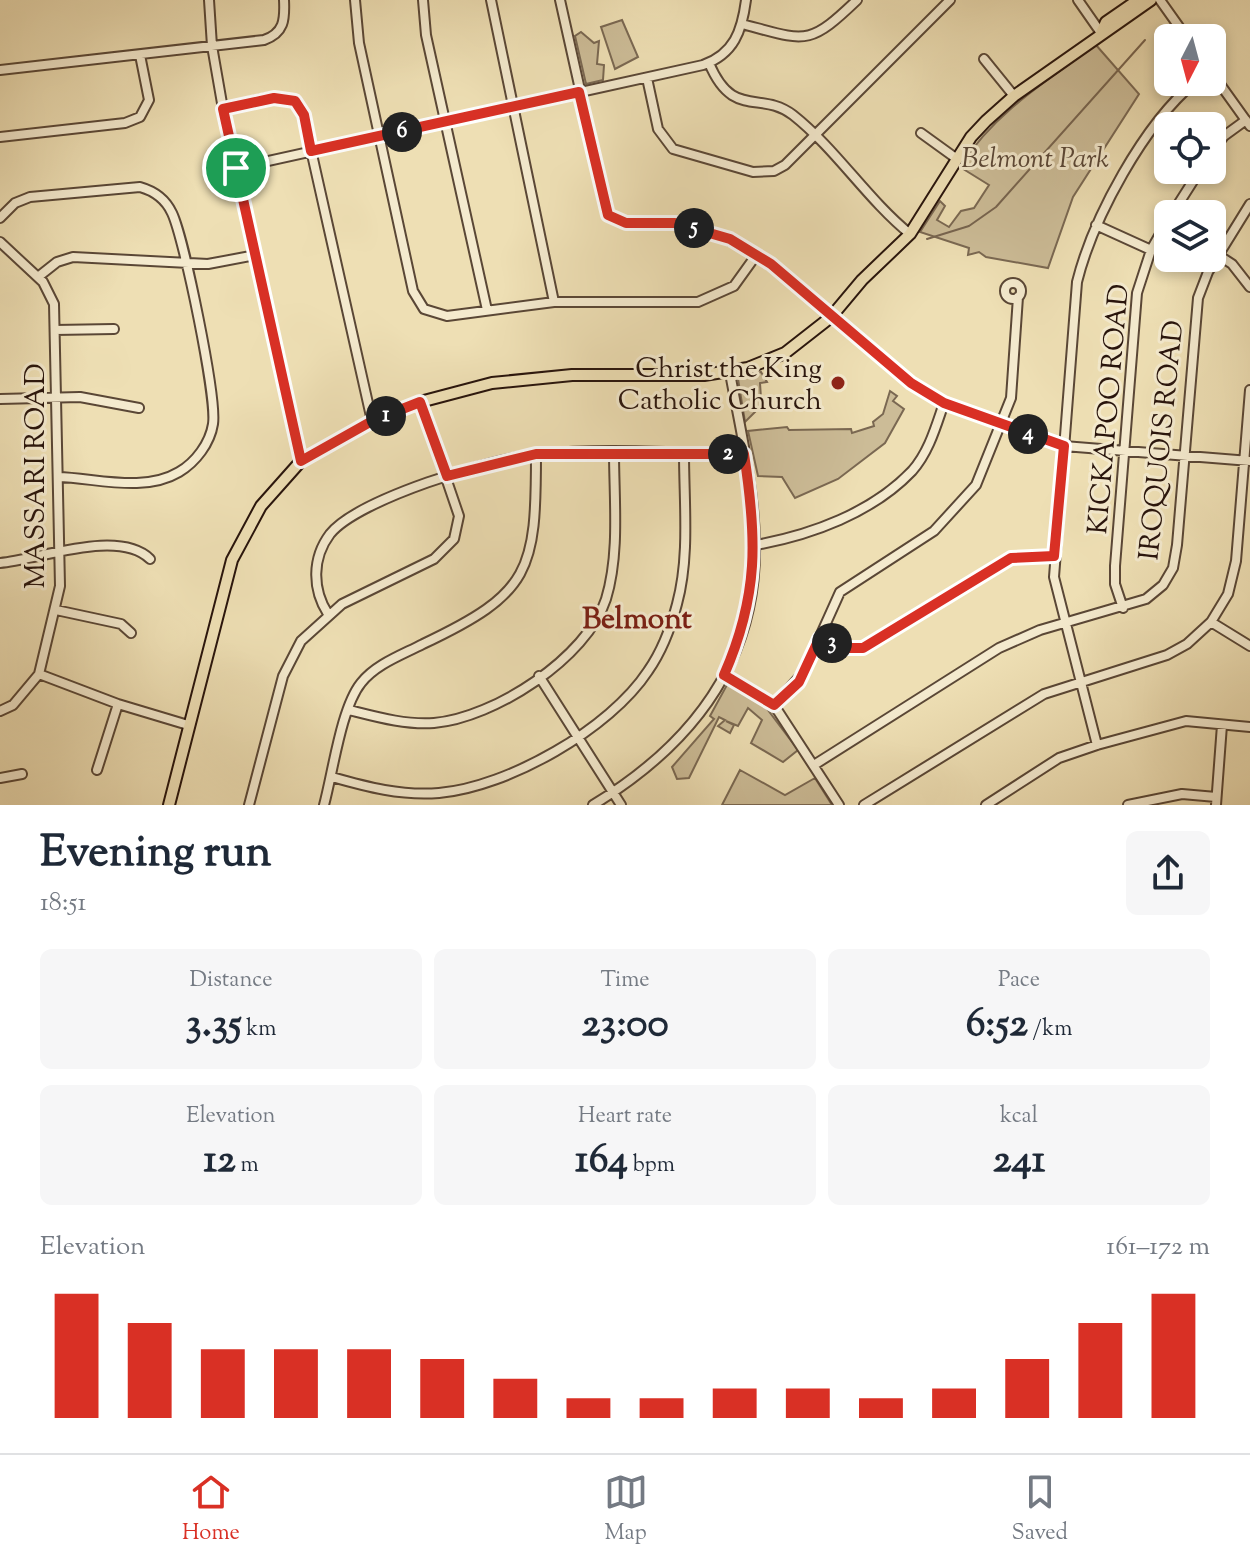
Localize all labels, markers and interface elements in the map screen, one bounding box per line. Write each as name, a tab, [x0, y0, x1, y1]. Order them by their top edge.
north arrow	[1154, 24, 1226, 96]
map controls	[1154, 24, 1226, 272]
pin: 6	[382, 112, 422, 152]
button: locate	[1154, 112, 1226, 184]
text: 6	[397, 116, 407, 148]
pin	[202, 134, 270, 202]
park label: Belmont Park	[961, 140, 1109, 180]
icon: arrive	[214, 146, 258, 190]
button: layers	[1154, 200, 1226, 272]
pin: 5	[674, 208, 714, 248]
text: 5	[690, 212, 698, 244]
street label: KICKAPOO ROAD	[1079, 282, 1141, 536]
street label: IROQUOIS ROAD	[1130, 318, 1195, 562]
place label: Christ the King Catholic Church	[618, 350, 822, 422]
street label: MASSARI ROAD	[17, 363, 57, 589]
marker: Christ the King Catholic Church	[829, 374, 847, 392]
pin: 1	[366, 396, 406, 436]
text: 1	[382, 400, 390, 432]
pin: 4	[1008, 414, 1048, 454]
text: 4	[1022, 418, 1034, 450]
pin: 2	[708, 434, 748, 474]
text: 2	[723, 438, 733, 470]
district label: Belmont	[582, 599, 693, 642]
pin: 3	[812, 623, 852, 663]
text: 3	[828, 627, 836, 659]
text: Evening run	[40, 823, 272, 886]
button: share	[1126, 831, 1210, 915]
text: 18:51	[40, 885, 86, 922]
text: Distance	[190, 965, 272, 997]
text: Time	[601, 965, 649, 997]
text: Pace	[998, 965, 1040, 997]
text: 3.35	[186, 997, 242, 1054]
text: 23:00	[581, 997, 669, 1054]
text: 6:52	[966, 997, 1028, 1054]
text: km	[242, 1014, 276, 1046]
text: /km	[1028, 1014, 1072, 1046]
text: Elevation	[186, 1101, 276, 1133]
text: Heart rate	[578, 1101, 672, 1133]
text: kcal	[1000, 1101, 1038, 1133]
text: 12	[203, 1133, 236, 1190]
text: 164	[575, 1133, 628, 1190]
text: 241	[993, 1133, 1045, 1190]
text: m	[236, 1150, 259, 1182]
text: bpm	[628, 1150, 675, 1182]
text: Elevation	[40, 1229, 145, 1266]
text: 161–172 m	[1106, 1229, 1210, 1266]
tab: Home	[182, 1470, 240, 1550]
tab: Map	[604, 1470, 648, 1550]
tab: Saved	[1012, 1470, 1068, 1550]

